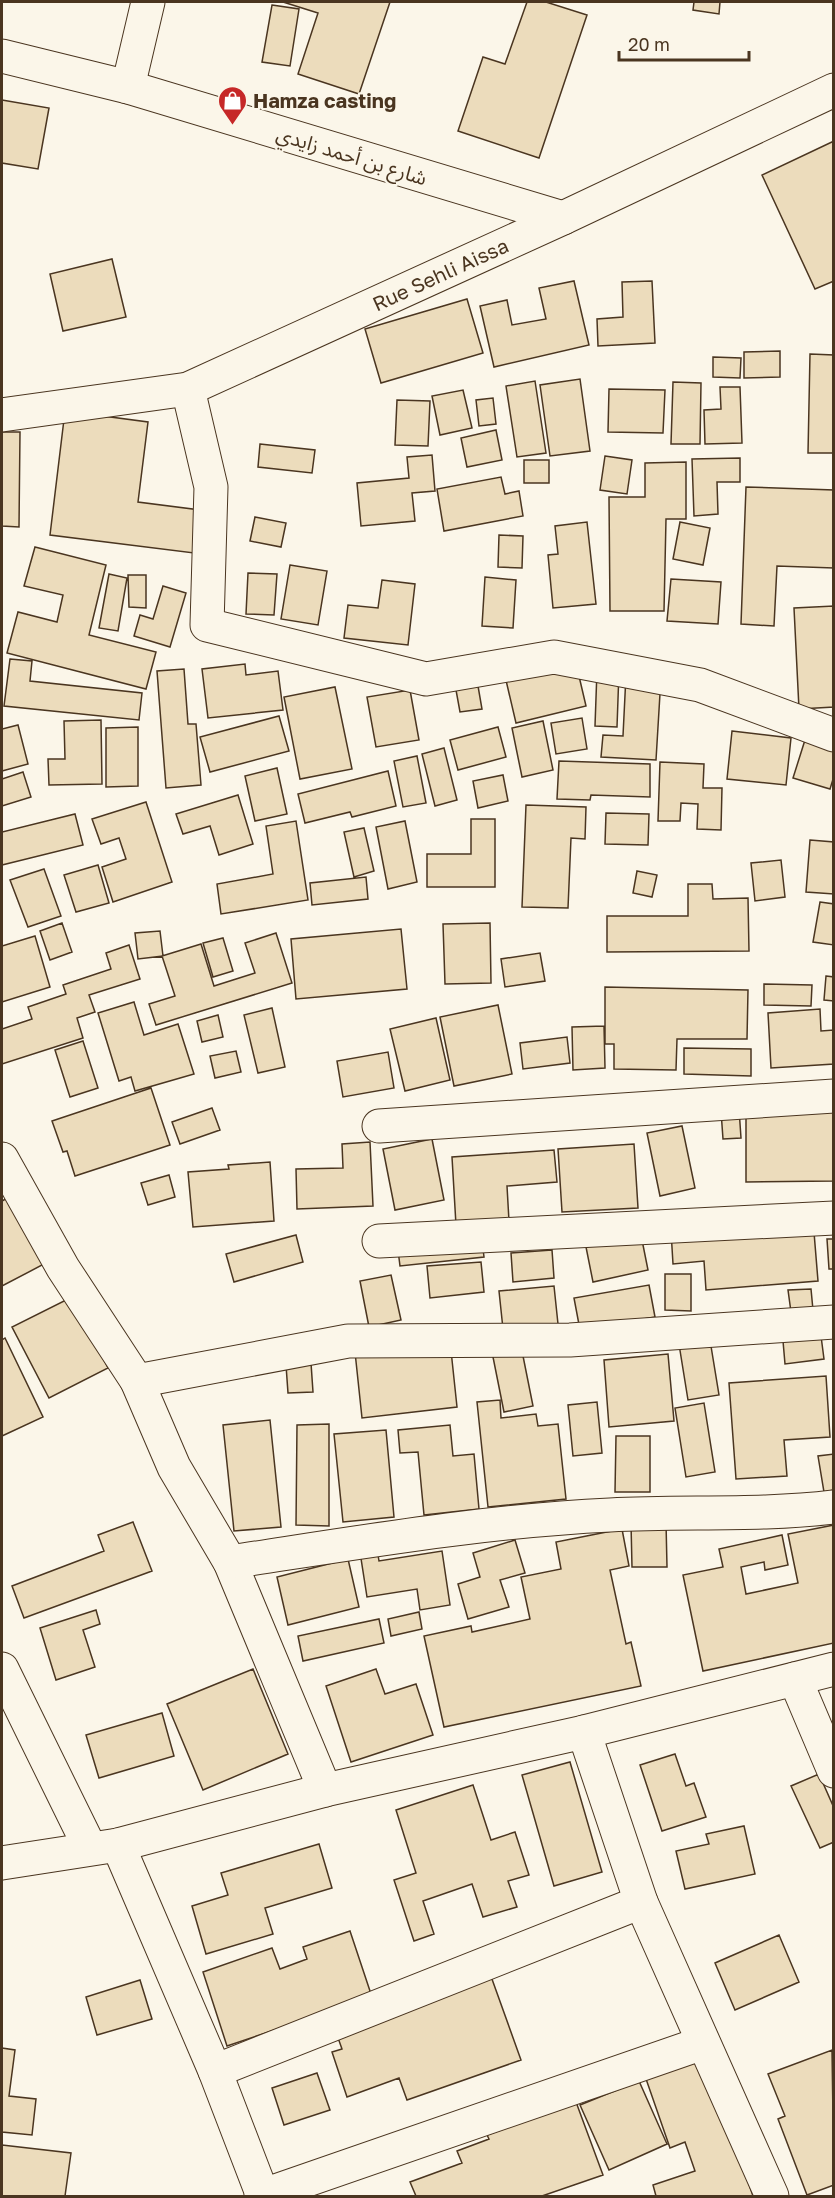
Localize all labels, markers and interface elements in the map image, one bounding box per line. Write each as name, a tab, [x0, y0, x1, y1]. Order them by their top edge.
scale bar	[619, 24, 750, 62]
text: 20 m	[628, 33, 670, 55]
shop icon: Hamza casting	[216, 84, 248, 126]
place label: Hamza casting	[253, 88, 396, 112]
street label: شارع بن أحمد زايدي	[273, 121, 430, 194]
street label: Rue Sehli Aissa	[368, 233, 512, 315]

